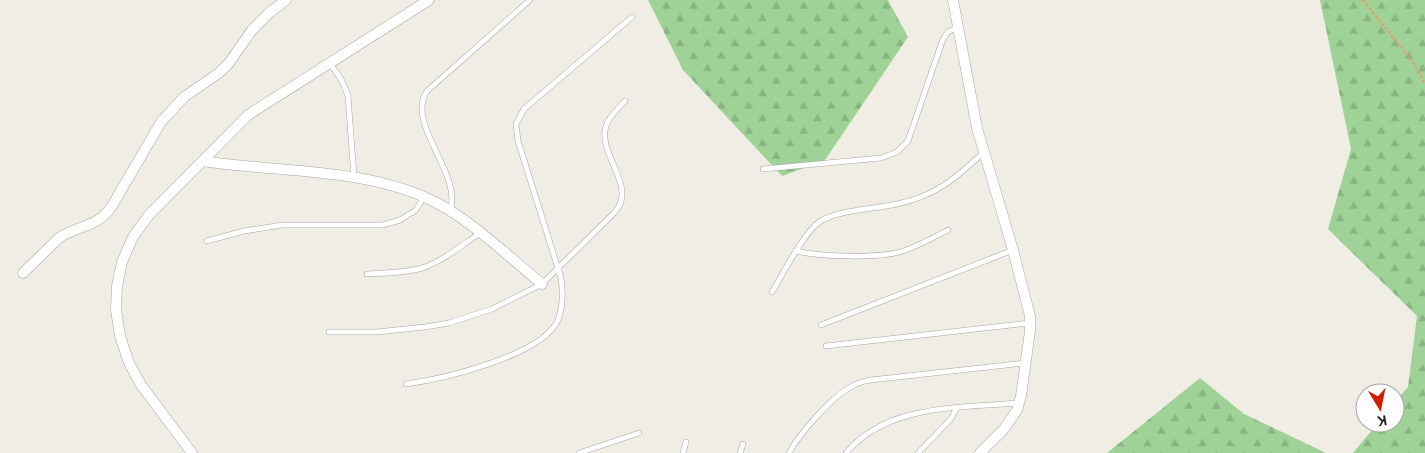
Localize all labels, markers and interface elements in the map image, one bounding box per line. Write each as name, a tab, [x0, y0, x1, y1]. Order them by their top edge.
north arrow	[1355, 383, 1405, 433]
text: K	[1376, 412, 1388, 430]

